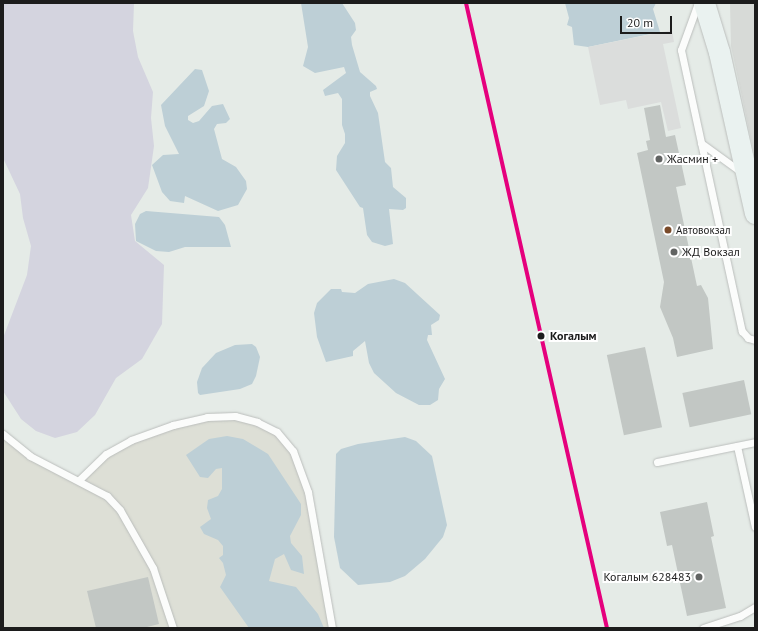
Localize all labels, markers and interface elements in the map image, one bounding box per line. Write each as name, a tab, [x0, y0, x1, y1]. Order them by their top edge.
scale bar	[622, 8, 674, 34]
text: 20 m	[627, 15, 653, 30]
place label: Жасмин +	[667, 152, 718, 166]
marker: Жасмин +	[654, 154, 664, 164]
place label: Автовокзал	[676, 223, 731, 237]
marker: Автовокзал	[663, 225, 673, 235]
place label: ЖД Вокзал	[682, 245, 740, 259]
marker: ЖД Вокзал	[669, 247, 679, 257]
place label: Когалым	[550, 329, 597, 343]
marker: Когалым	[535, 330, 547, 342]
place label: Когалым 628483	[604, 570, 691, 584]
marker: Когалым 628483	[694, 572, 704, 582]

